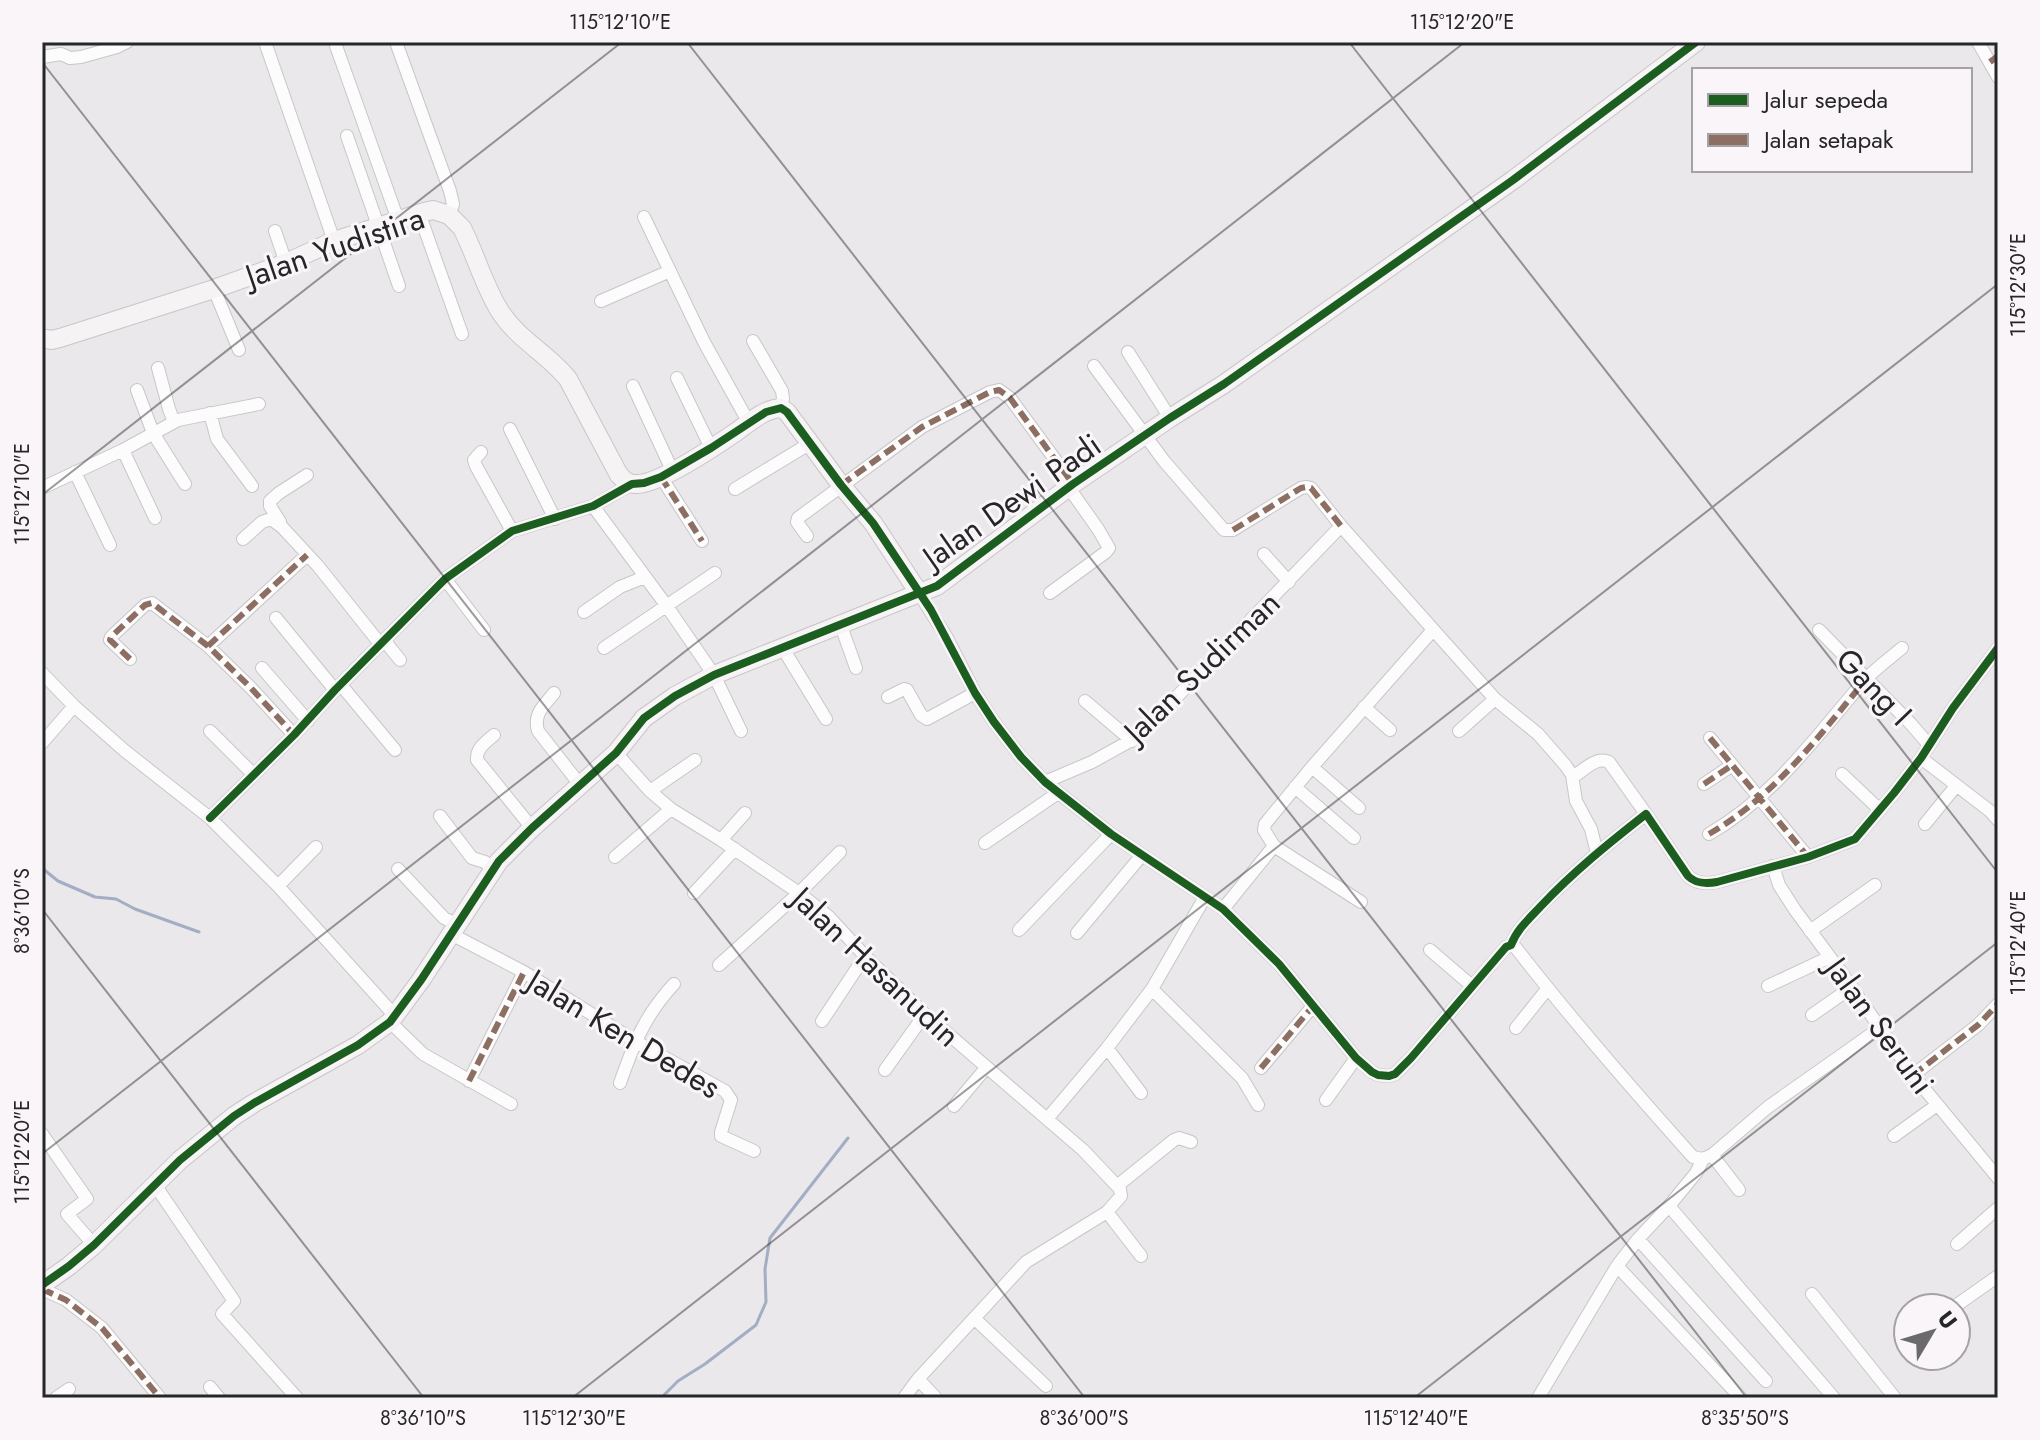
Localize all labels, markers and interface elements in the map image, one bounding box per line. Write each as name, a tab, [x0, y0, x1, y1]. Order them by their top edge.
text: 115°12'10"E	[569, 8, 671, 37]
text: 115°12'20"E	[1410, 8, 1514, 37]
legend	[1692, 68, 1972, 172]
text: Jalur sepeda	[1761, 82, 1888, 117]
text: Jalan setapak	[1761, 122, 1894, 157]
street label: Jalan Yudistira	[236, 195, 431, 300]
text: 115°12'30"E	[2004, 233, 2033, 337]
street label: Jalan Dewi Padi	[910, 422, 1110, 582]
text: 115°12'10"E	[8, 443, 37, 545]
street label: Jalan Sudirman	[1111, 581, 1290, 756]
street label: Gang I	[1825, 638, 1923, 736]
text: 8°36'10"S	[8, 868, 37, 954]
street label: Jalan Hasanudin	[778, 874, 971, 1057]
text: 115°12'40"E	[2004, 891, 2033, 995]
street label: Jalan Seruni	[1812, 945, 1945, 1104]
street label: Jalan Ken Dedes	[515, 956, 729, 1110]
text: 115°12'20"E	[8, 1100, 37, 1204]
north arrow	[1892, 1292, 1972, 1372]
text: U	[1930, 1304, 1965, 1336]
text: 8°36'10"S	[380, 1404, 466, 1433]
text: 115°12'30"E	[522, 1404, 626, 1433]
text: 8°36'00"S	[1040, 1404, 1128, 1433]
text: 115°12'40"E	[1364, 1404, 1468, 1433]
text: 8°35'50"S	[1701, 1404, 1789, 1433]

